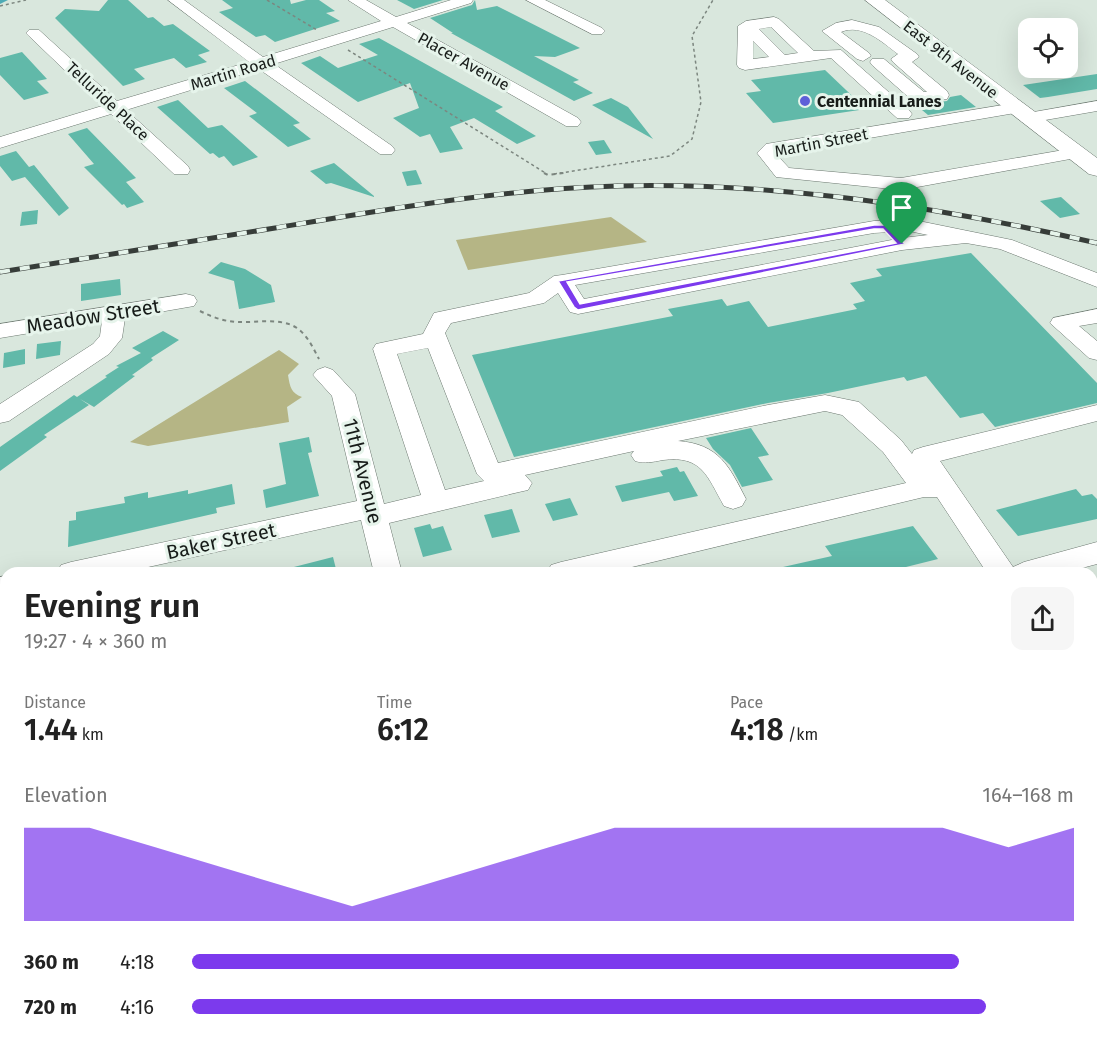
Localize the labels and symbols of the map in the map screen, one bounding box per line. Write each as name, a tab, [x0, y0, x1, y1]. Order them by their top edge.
street label: East 9th Avenue	[899, 16, 1002, 102]
street label: Placer Avenue	[415, 28, 513, 94]
street label: Martin Road	[188, 51, 278, 94]
street label: Telluride Place	[62, 58, 153, 145]
place label: Centennial Lanes	[817, 92, 942, 111]
marker: Centennial Lanes	[798, 94, 812, 108]
street label: Martin Street	[773, 124, 870, 161]
pin	[876, 182, 927, 244]
street label: Meadow Street	[25, 293, 162, 338]
street label: 11th Avenue	[338, 416, 388, 526]
street label: Baker Street	[164, 518, 279, 564]

